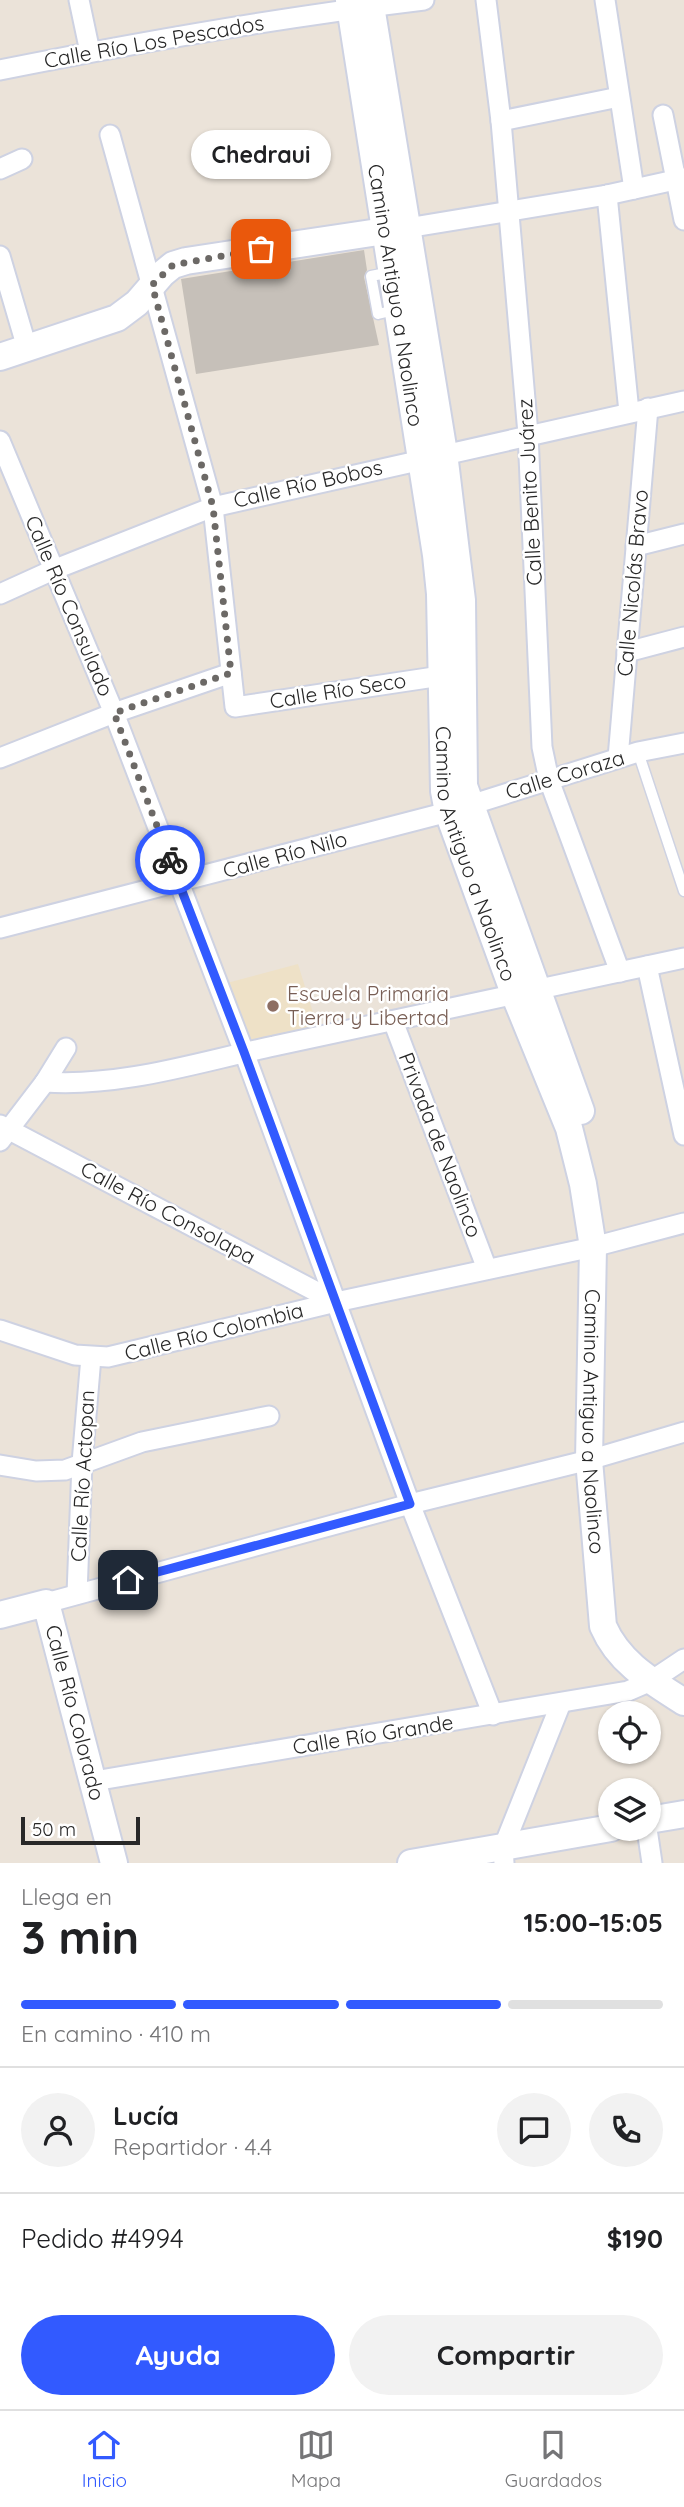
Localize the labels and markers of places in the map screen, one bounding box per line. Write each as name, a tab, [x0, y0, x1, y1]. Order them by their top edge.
callout: Chedraui	[191, 130, 331, 179]
pin	[231, 219, 291, 279]
place label: Escuela Primaria Tierra y Libertad	[287, 980, 449, 1030]
marker: Escuela Primaria Tierra y Libertad	[265, 998, 281, 1014]
pin	[98, 1550, 158, 1610]

